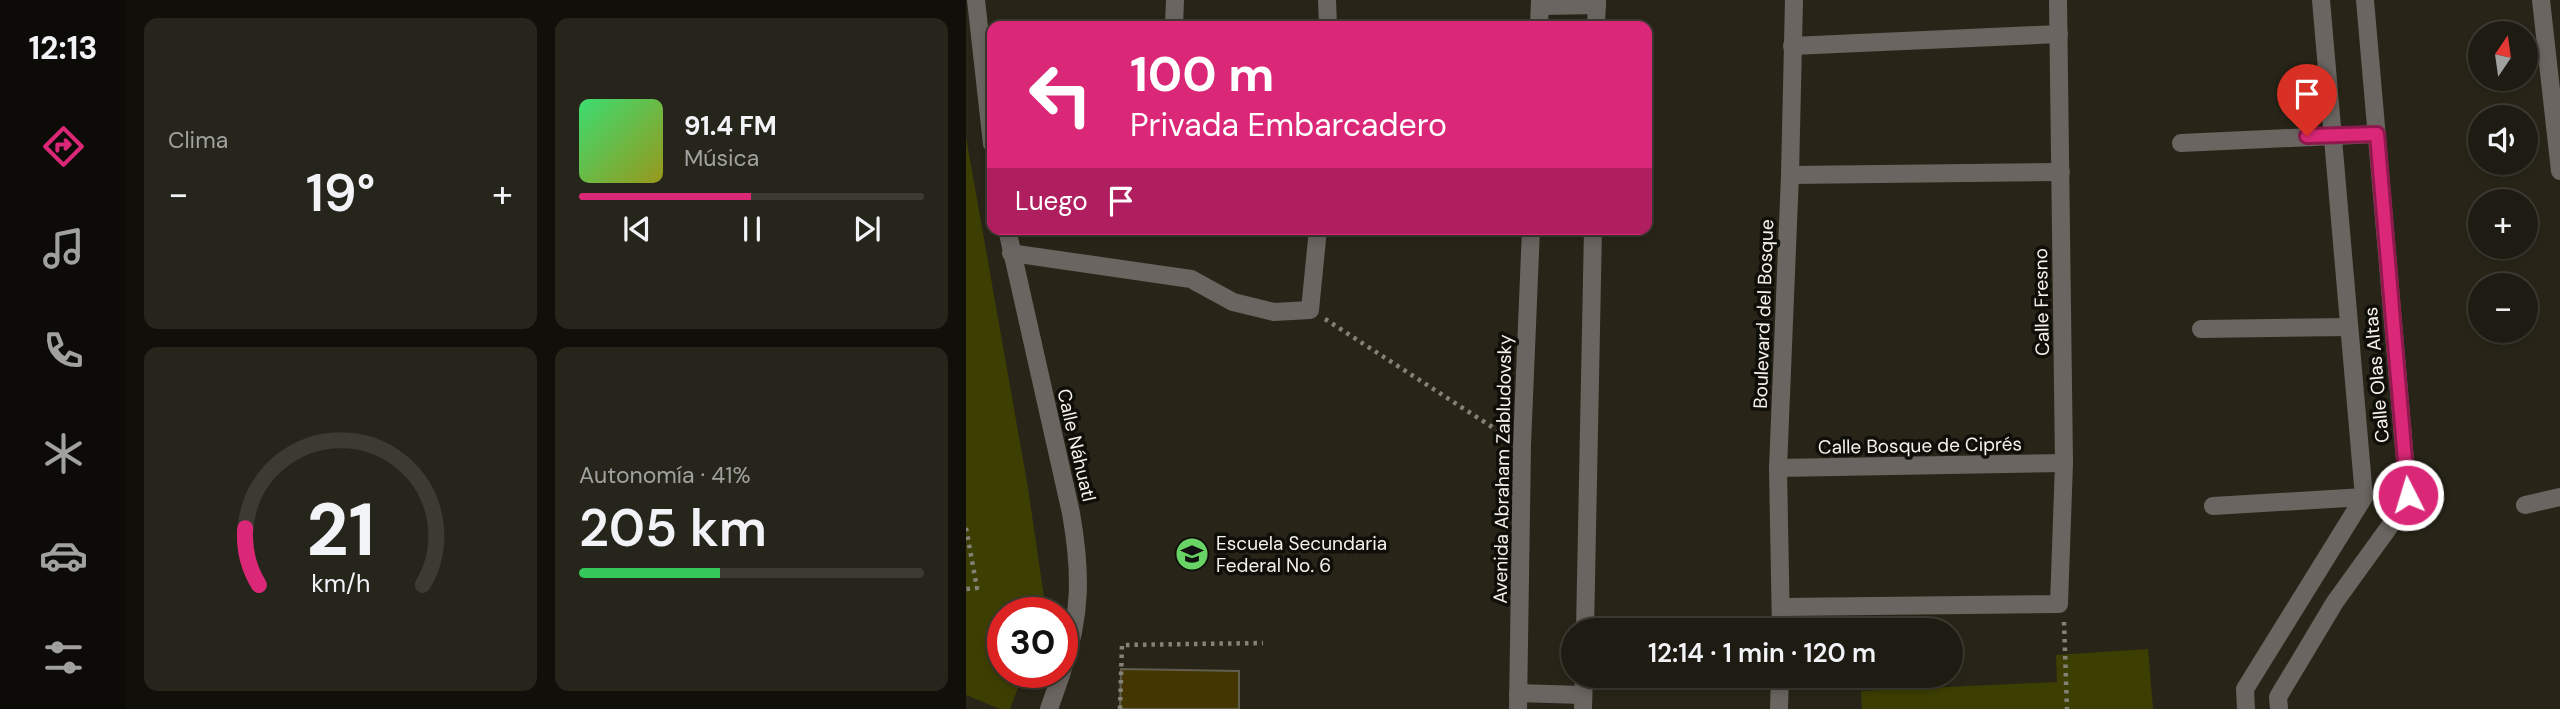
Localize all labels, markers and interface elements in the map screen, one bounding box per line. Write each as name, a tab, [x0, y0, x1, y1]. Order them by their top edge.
north arrow	[2468, 21, 2538, 91]
map controls	[2468, 21, 2538, 343]
text: 12:13	[28, 27, 98, 69]
text: 100 m	[1130, 42, 1274, 106]
icon: left	[1015, 49, 1106, 140]
pin	[2277, 64, 2337, 136]
icon: arrive	[2288, 75, 2326, 113]
text: Privada Embarcadero	[1130, 104, 1447, 146]
button: sound	[2468, 105, 2538, 175]
text: 91.4 FM	[684, 109, 777, 143]
icon: directions	[39, 122, 88, 171]
text: Clima	[168, 125, 228, 155]
text: Música	[684, 143, 759, 173]
text: 19°	[306, 159, 375, 227]
text: −	[168, 169, 189, 219]
text: +	[492, 169, 513, 219]
icon: arrive	[1102, 182, 1140, 220]
text: Luego	[1015, 184, 1088, 218]
button: +	[2468, 189, 2538, 259]
icon: previous	[618, 210, 656, 248]
icon: pause	[733, 210, 771, 248]
icon: next	[848, 210, 886, 248]
street label: Boulevard del Bosque	[1748, 219, 1779, 409]
icon: music	[39, 224, 88, 273]
street label: Calle Fresno	[2028, 248, 2055, 356]
button: −	[2468, 273, 2538, 343]
street label: Calle Olas Altas	[2358, 306, 2395, 444]
icon: phone	[39, 326, 88, 375]
street label: Avenida Abraham Zabludovsky	[1488, 334, 1517, 604]
street label: Calle Náhuatl	[1051, 386, 1102, 504]
icon: climate	[39, 429, 88, 478]
street label: Calle Bosque de Ciprés	[1818, 431, 2022, 460]
position arrow	[2371, 458, 2445, 532]
text: Autonomía · 41%	[579, 460, 751, 490]
text: 21	[306, 483, 375, 578]
text: 205 km	[579, 494, 767, 562]
icon: car	[39, 531, 88, 580]
place label: Escuela Secundaria Federal No. 6	[1216, 531, 1387, 578]
school or university icon: Escuela Secundaria Federal No. 6	[1173, 535, 1211, 573]
text: km/h	[311, 567, 370, 600]
speed limit sign: 30	[987, 597, 1078, 688]
icon: filters	[39, 633, 88, 682]
text: 12:14 · 1 min · 120 m	[1648, 636, 1876, 670]

